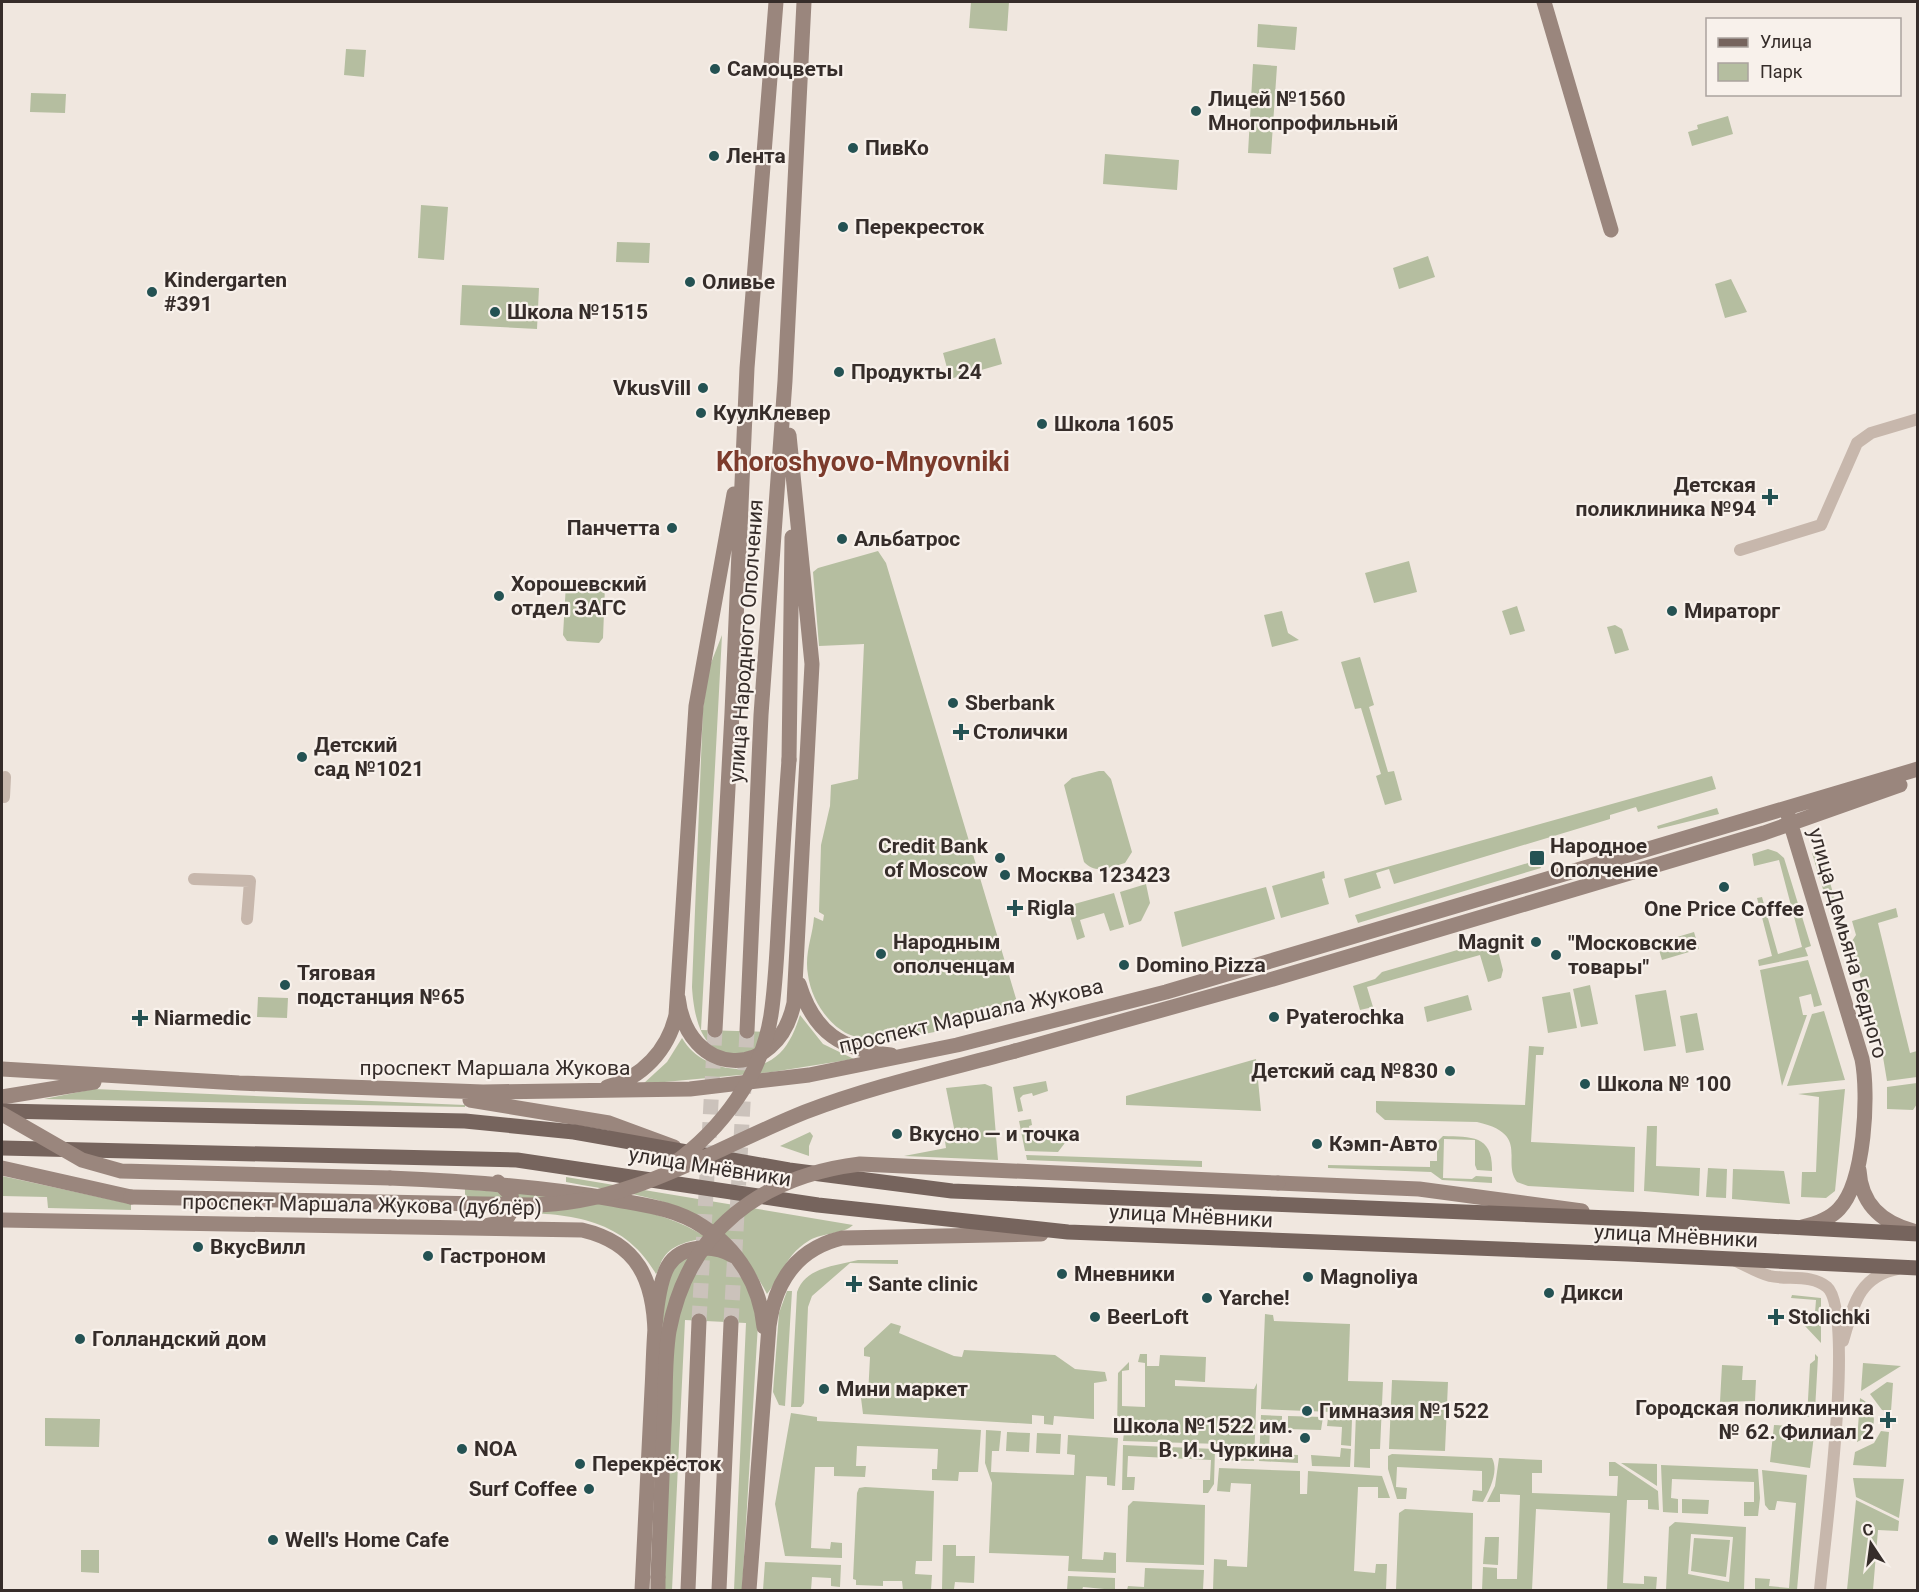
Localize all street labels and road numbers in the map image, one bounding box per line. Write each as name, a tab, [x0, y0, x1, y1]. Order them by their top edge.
street label: улица Народного Ополчения	[724, 499, 768, 783]
street label: улица Демьяна Бедного	[1804, 825, 1892, 1061]
street label: проспект Маршала Жукова	[836, 974, 1106, 1058]
street label: проспект Маршала Жукова	[360, 1056, 630, 1080]
street label: улица Мнёвники	[627, 1142, 793, 1192]
street label: проспект Маршала Жукова (дублёр)	[182, 1190, 542, 1220]
street label: улица Мнёвники	[1108, 1200, 1274, 1232]
street label: улица Мнёвники	[1593, 1220, 1759, 1252]

